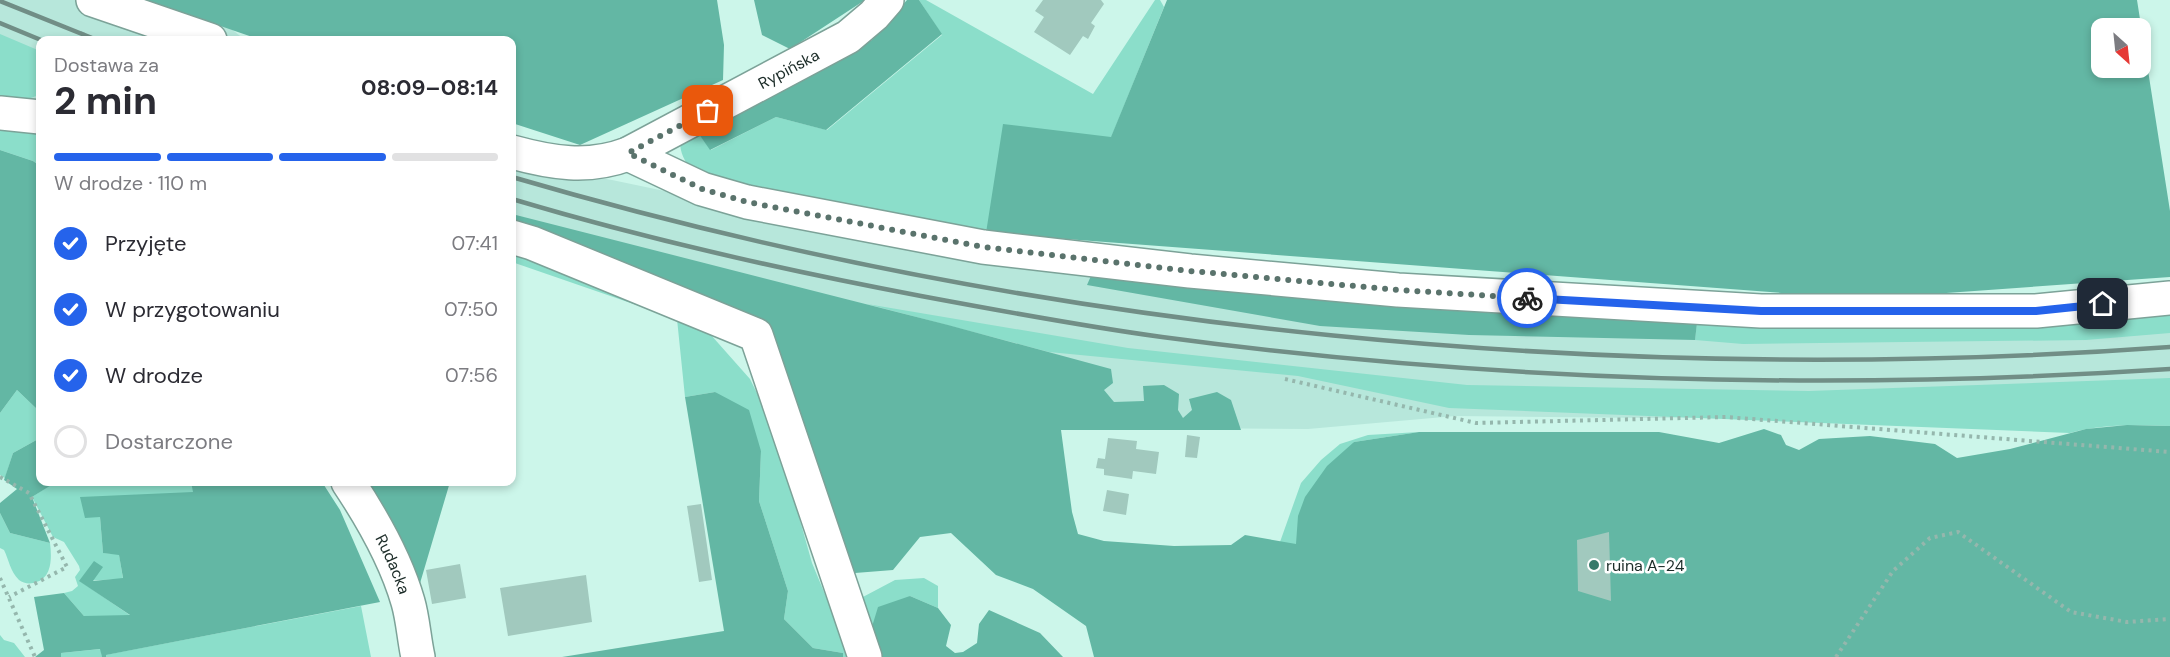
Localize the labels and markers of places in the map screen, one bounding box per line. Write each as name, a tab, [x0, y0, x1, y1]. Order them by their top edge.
pin	[682, 85, 733, 136]
pin	[2077, 278, 2128, 329]
place label: ruina A-24	[1606, 555, 1685, 576]
marker: ruina A-24	[1587, 558, 1601, 572]

